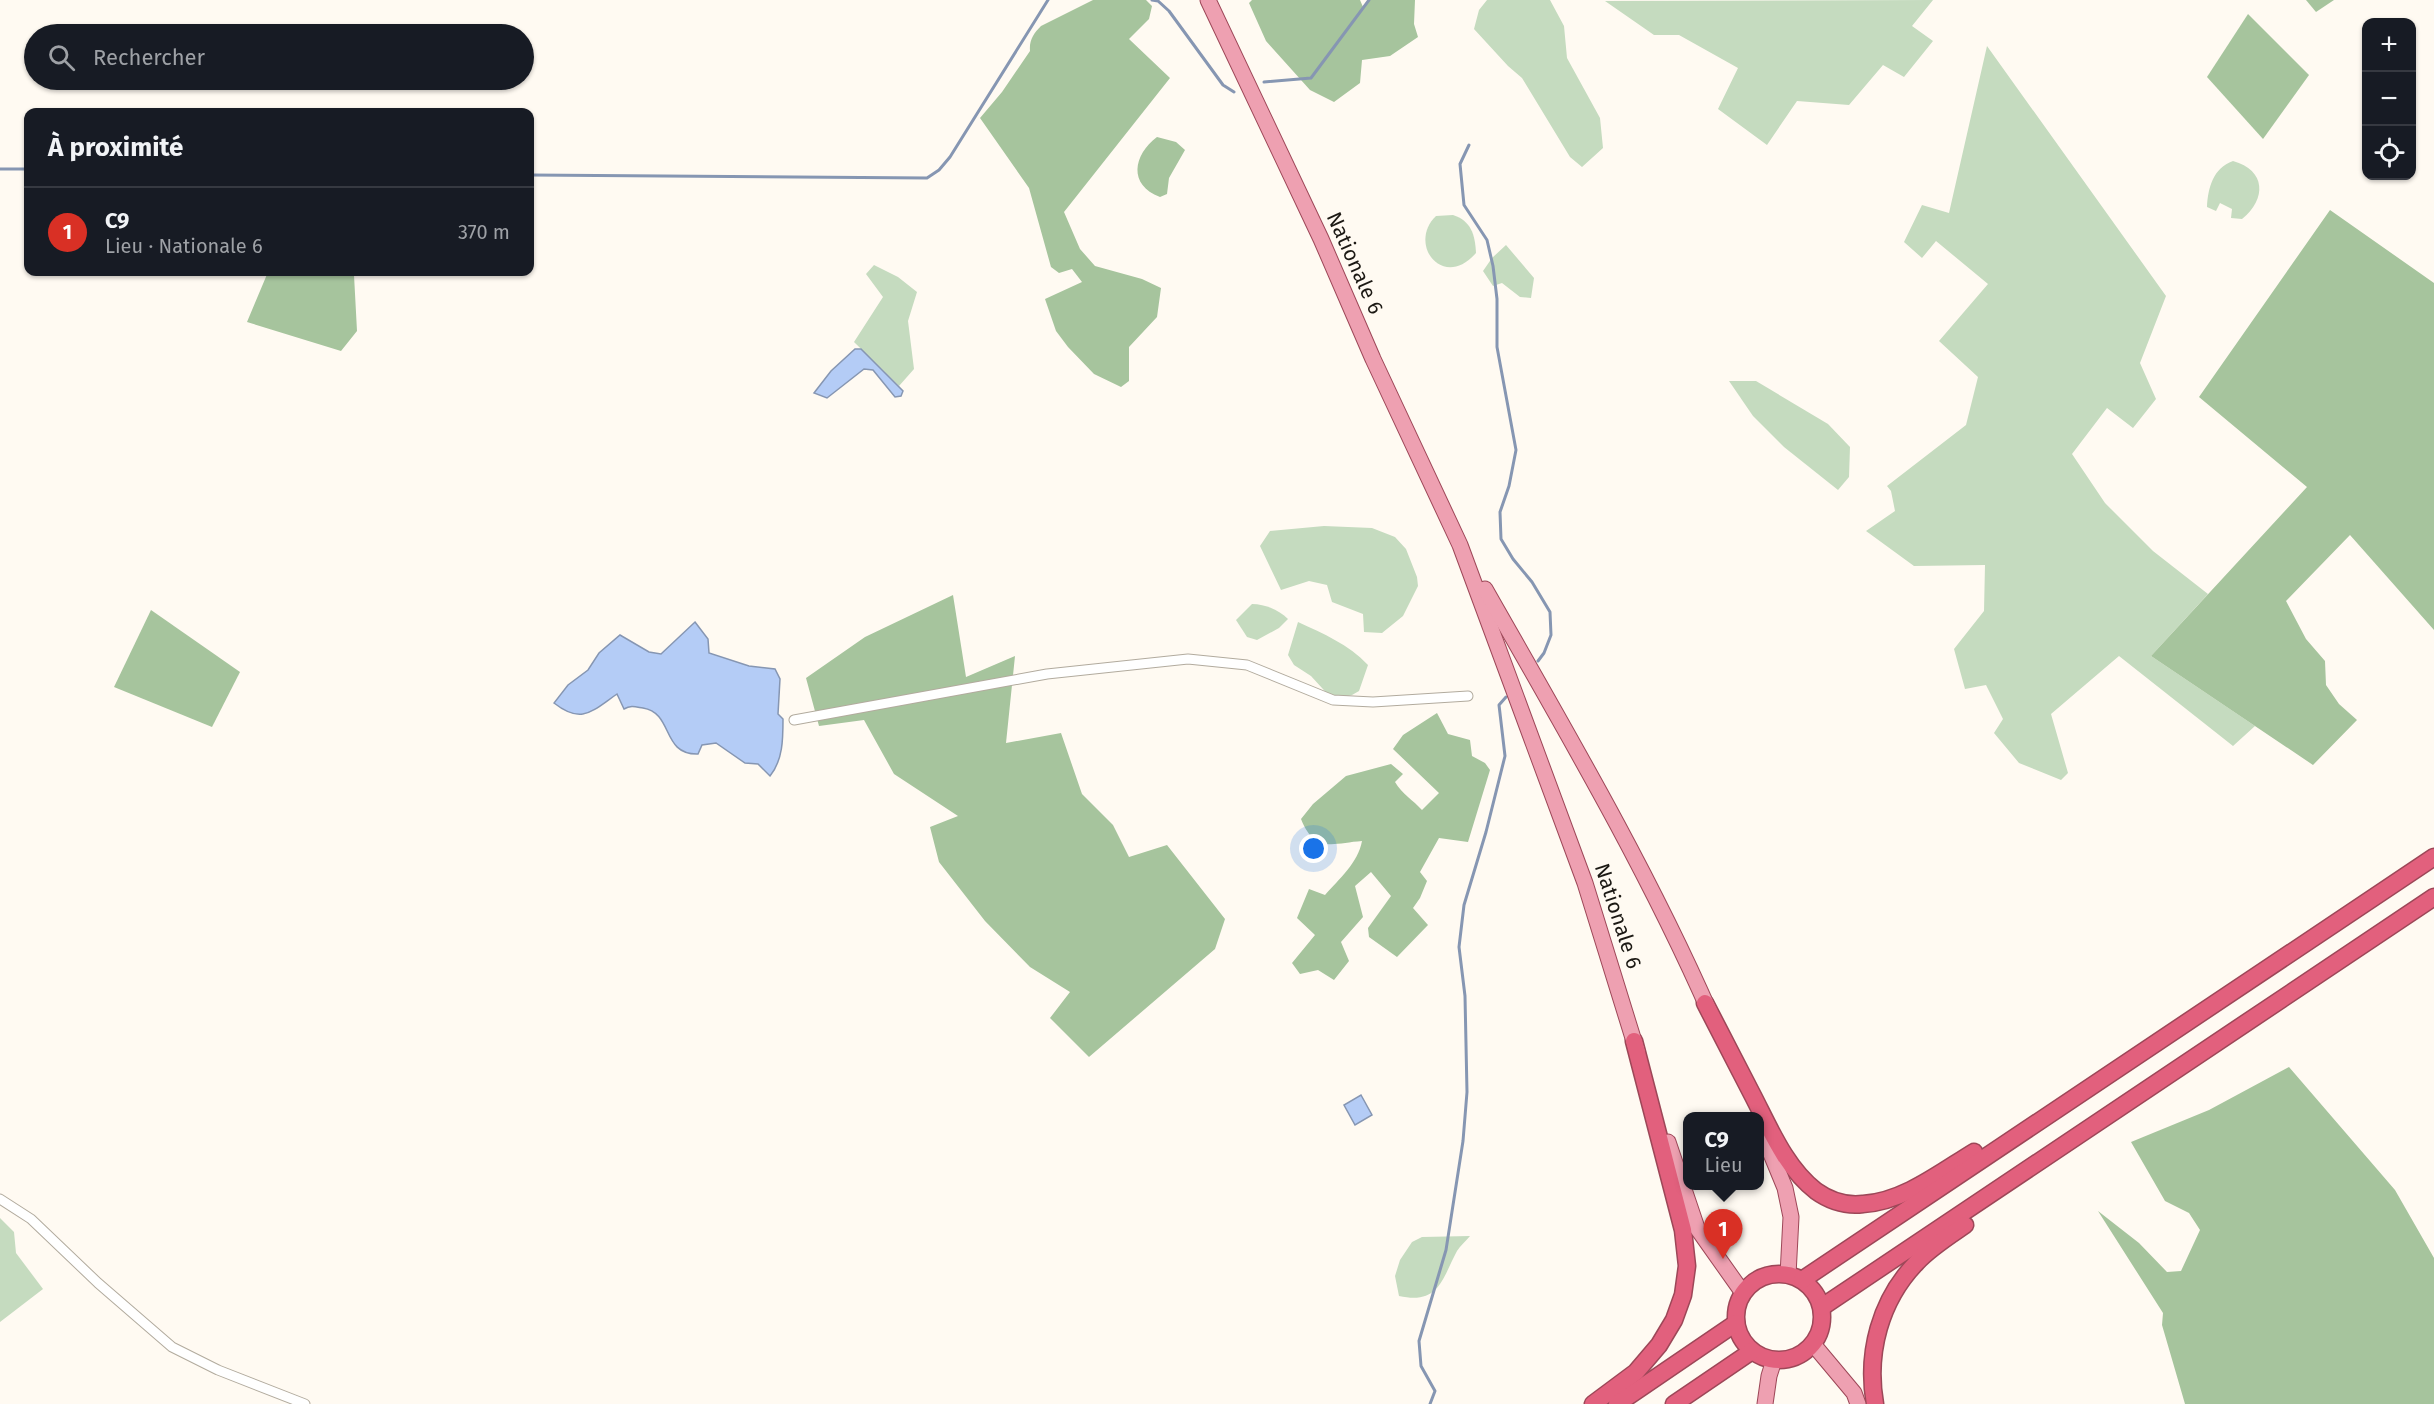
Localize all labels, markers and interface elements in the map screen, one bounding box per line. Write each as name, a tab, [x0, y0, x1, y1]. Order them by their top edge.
map controls	[2362, 18, 2416, 180]
button: +	[2362, 18, 2416, 72]
search box	[24, 24, 534, 90]
icon: search	[45, 41, 78, 74]
text: Rechercher	[93, 44, 205, 71]
button: −	[2362, 72, 2416, 126]
button: locate	[2362, 126, 2416, 180]
text: À proximité	[48, 132, 183, 163]
text: C9	[105, 207, 129, 234]
street label: Nationale 6	[1321, 208, 1389, 318]
text: 1	[63, 220, 72, 244]
text: 370 m	[458, 220, 510, 244]
text: Lieu · Nationale 6	[105, 234, 263, 258]
your location	[1299, 834, 1328, 863]
street label: Nationale 6	[1589, 860, 1647, 972]
popup	[1683, 1112, 1764, 1190]
text: C9	[1704, 1126, 1729, 1153]
text: Lieu	[1704, 1153, 1743, 1177]
pin: 1	[1704, 1210, 1742, 1259]

